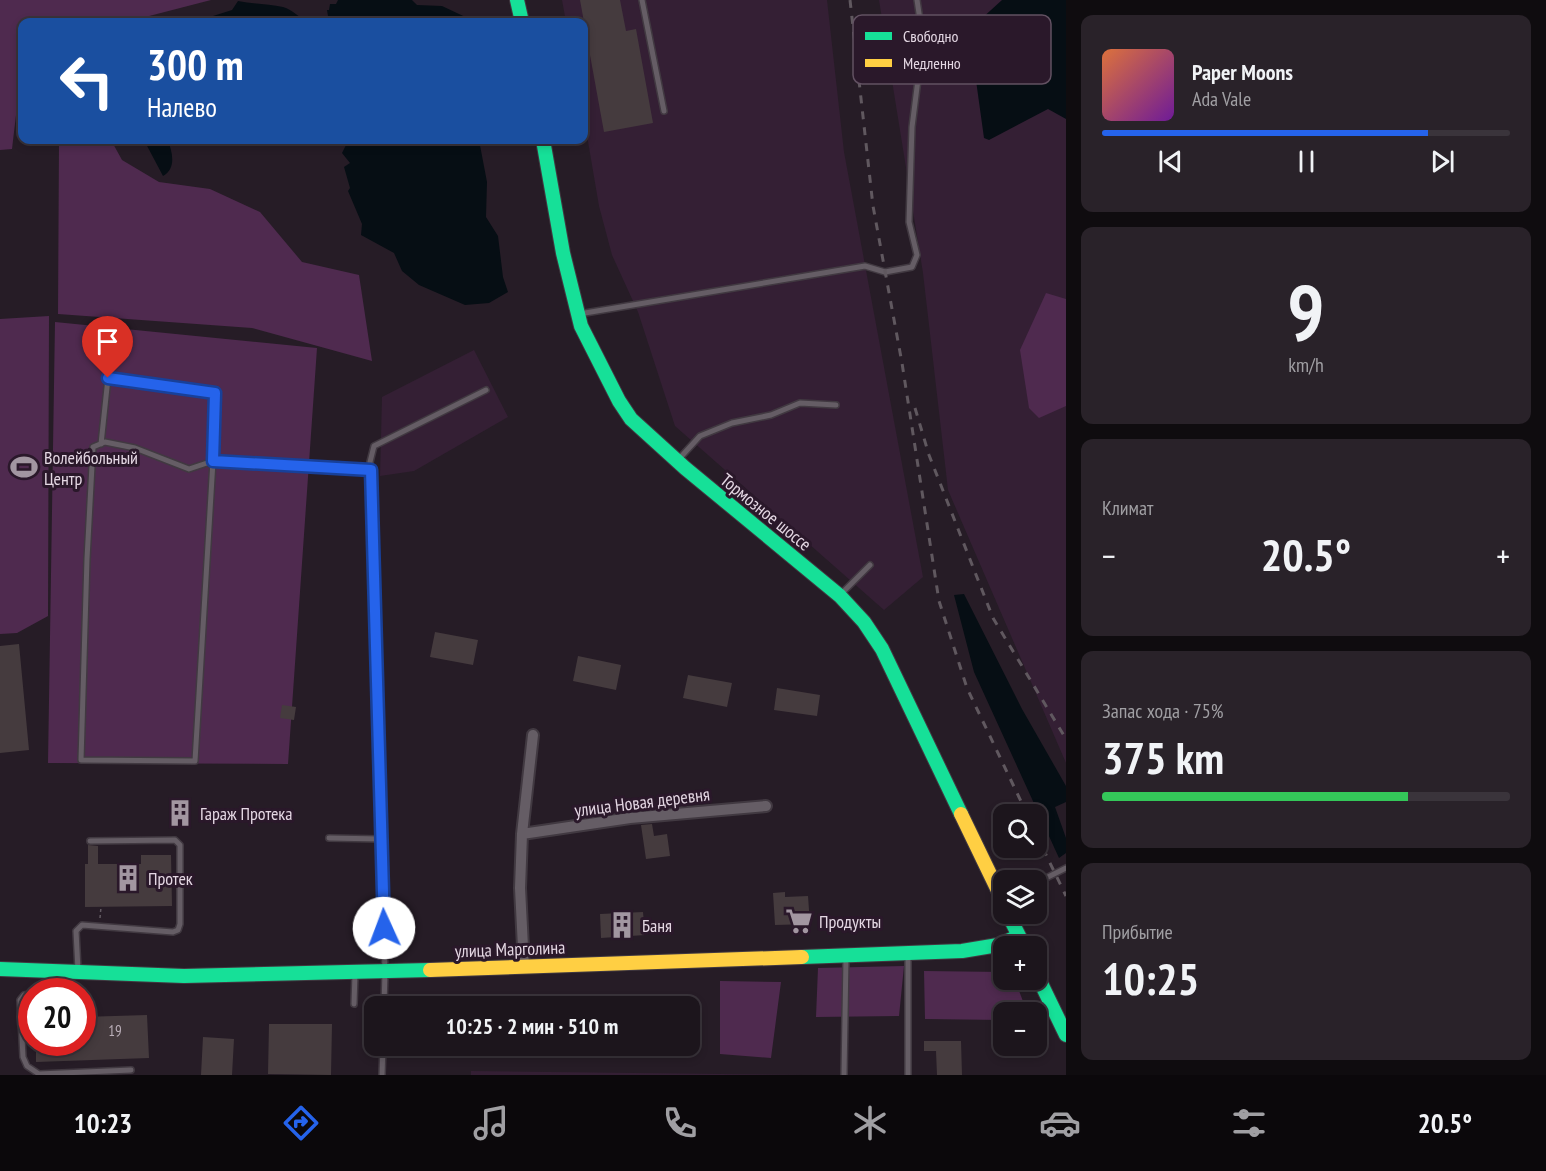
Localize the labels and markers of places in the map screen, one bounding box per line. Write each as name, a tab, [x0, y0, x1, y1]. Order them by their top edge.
pin	[82, 316, 133, 378]
place label: Волейбольный Центр	[44, 446, 138, 490]
sports icon: Волейбольный Центр	[9, 452, 39, 482]
building icon: Гараж Протека	[165, 798, 195, 828]
place label: Гараж Протека	[200, 802, 293, 825]
building icon: Протек	[113, 863, 143, 893]
place label: Протек	[148, 867, 193, 890]
supermarket icon: Продукты	[784, 906, 814, 936]
building icon: Баня	[607, 910, 637, 940]
place label: Продукты	[819, 910, 881, 933]
place label: Баня	[642, 914, 672, 937]

